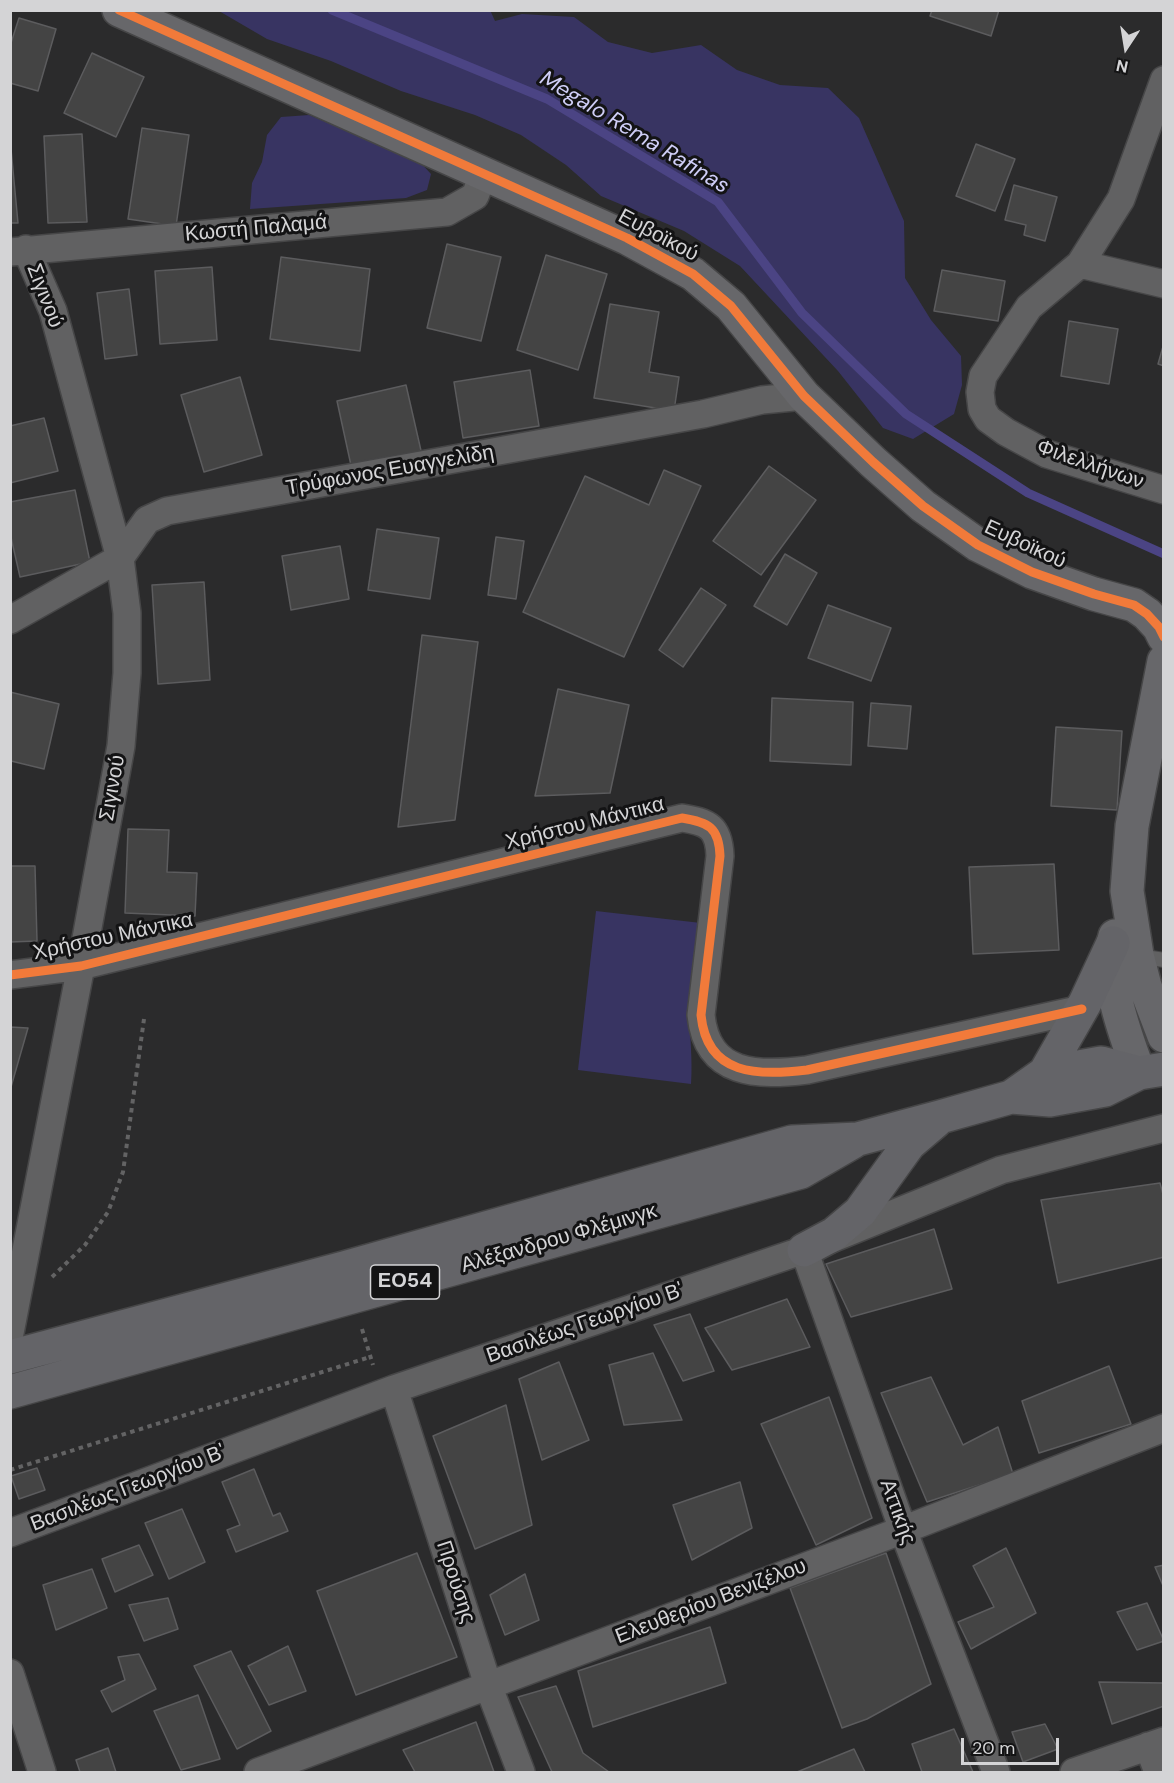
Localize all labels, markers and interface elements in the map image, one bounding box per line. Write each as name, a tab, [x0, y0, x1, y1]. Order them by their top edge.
north arrow	[1096, 18, 1156, 78]
text: N	[1114, 55, 1130, 78]
water label: Megalo Rema Rafinas	[535, 66, 733, 200]
street label: Ευβοϊκού	[614, 204, 702, 268]
street label: Κωστή Παλαμά	[184, 210, 328, 248]
street label: Σιγινού	[20, 260, 68, 332]
street label: Φιλελλήνων	[1033, 435, 1147, 495]
street label: Τρύφωνος Ευαγγελίδη	[284, 440, 496, 502]
street label: Ευβοϊκού	[980, 515, 1070, 575]
street label: Σιγινού	[95, 753, 131, 823]
street label: Χρήστου Μάντικα	[503, 792, 667, 856]
street label: Χρήστου Μάντικα	[31, 908, 195, 966]
street label: Αλέξανδρου Φλέμινγκ	[458, 1199, 660, 1279]
road number: ΕΟ54	[370, 1265, 440, 1299]
street label: Βασιλέως Γεωργίου Β'	[483, 1279, 687, 1369]
street label: Βασιλέως Γεωργίου Β'	[27, 1440, 229, 1538]
street label: Αττικής	[874, 1476, 920, 1548]
street label: Προύσης	[430, 1538, 480, 1626]
street label: Ελευθερίου Βενιζέλου	[612, 1554, 810, 1650]
scale bar	[964, 1726, 1062, 1764]
text: 20 m	[972, 1736, 1015, 1760]

